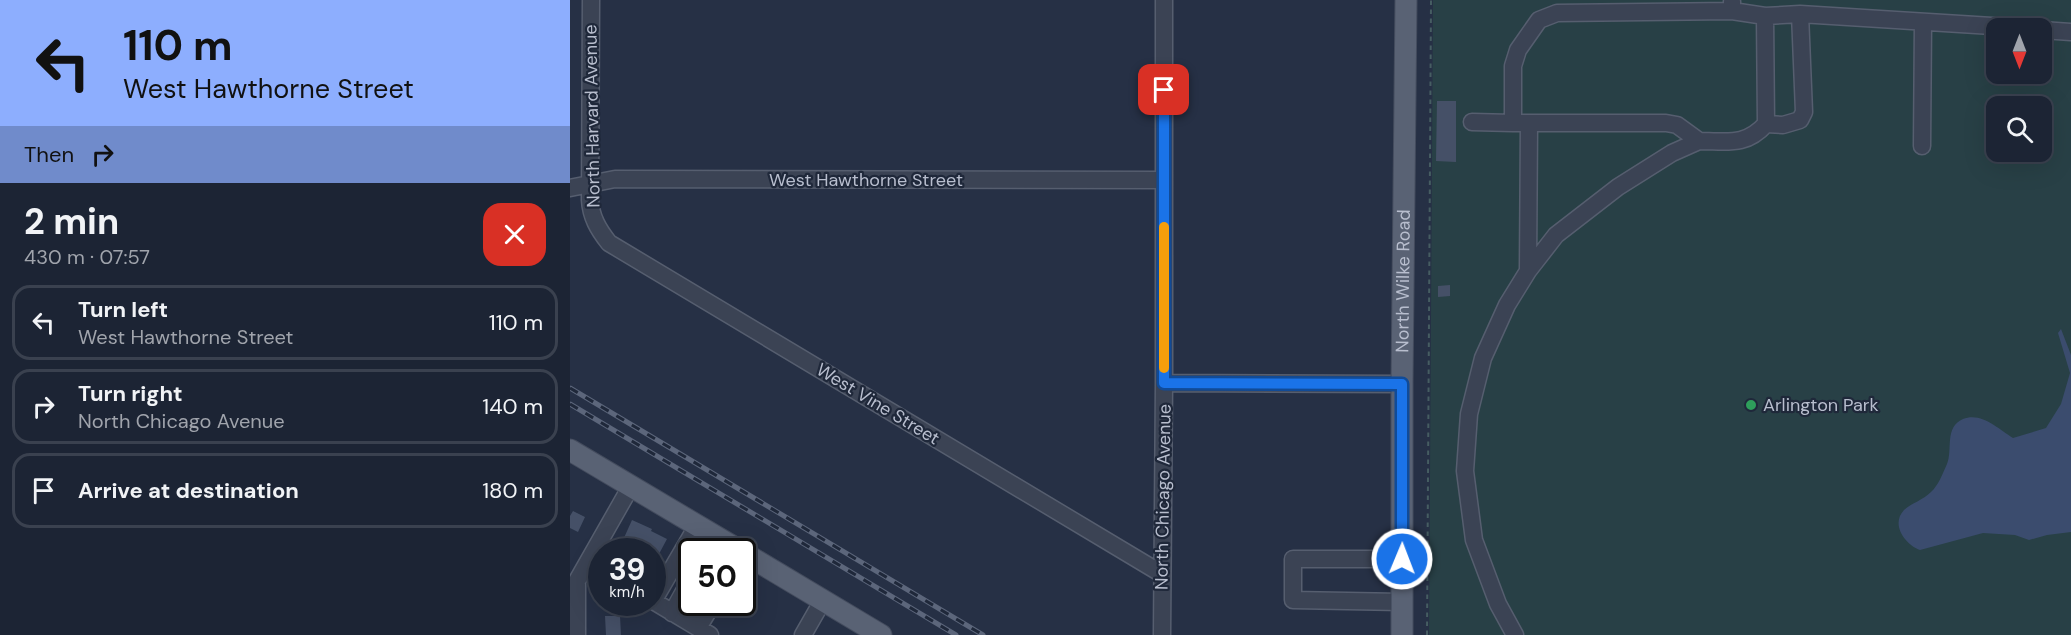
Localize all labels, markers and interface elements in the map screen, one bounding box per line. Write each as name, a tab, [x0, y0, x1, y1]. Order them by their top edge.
text: 110 m	[123, 18, 233, 73]
north arrow	[1986, 18, 2052, 84]
map controls	[1986, 18, 2052, 162]
icon: left	[24, 24, 102, 102]
street label: North Harvard Avenue	[578, 24, 606, 208]
pin	[1138, 64, 1189, 115]
text: West Hawthorne Street	[123, 71, 414, 106]
icon: arrive	[1147, 73, 1180, 106]
button: search	[1986, 96, 2052, 162]
icon: right	[86, 138, 119, 171]
text: Then	[24, 140, 74, 169]
street label: West Hawthorne Street	[769, 168, 963, 192]
text: 2 min	[24, 198, 119, 245]
button: close	[483, 203, 546, 266]
street label: North Wilke Road	[1390, 209, 1416, 353]
text: 430 m · 07:57	[24, 244, 150, 270]
text: Turn left	[78, 295, 168, 324]
icon: left	[27, 306, 60, 339]
text: 110 m	[489, 308, 543, 337]
text: West Hawthorne Street	[78, 324, 293, 350]
street label: West Vine Street	[812, 358, 944, 450]
text: Turn right	[78, 379, 183, 408]
icon: right	[27, 390, 60, 423]
text: 140 m	[482, 392, 543, 421]
place label: Arlington Park	[1763, 393, 1878, 417]
marker: Arlington Park	[1744, 398, 1758, 412]
street label: North Chicago Avenue	[1149, 404, 1177, 590]
text: North Chicago Avenue	[78, 408, 285, 434]
icon: arrive	[27, 474, 60, 507]
text: Arrive at destination	[78, 476, 299, 505]
text: 180 m	[482, 476, 543, 505]
position arrow	[1370, 527, 1434, 591]
speed limit sign: 50	[678, 538, 756, 616]
text: 39	[609, 550, 645, 589]
text: km/h	[609, 582, 645, 602]

